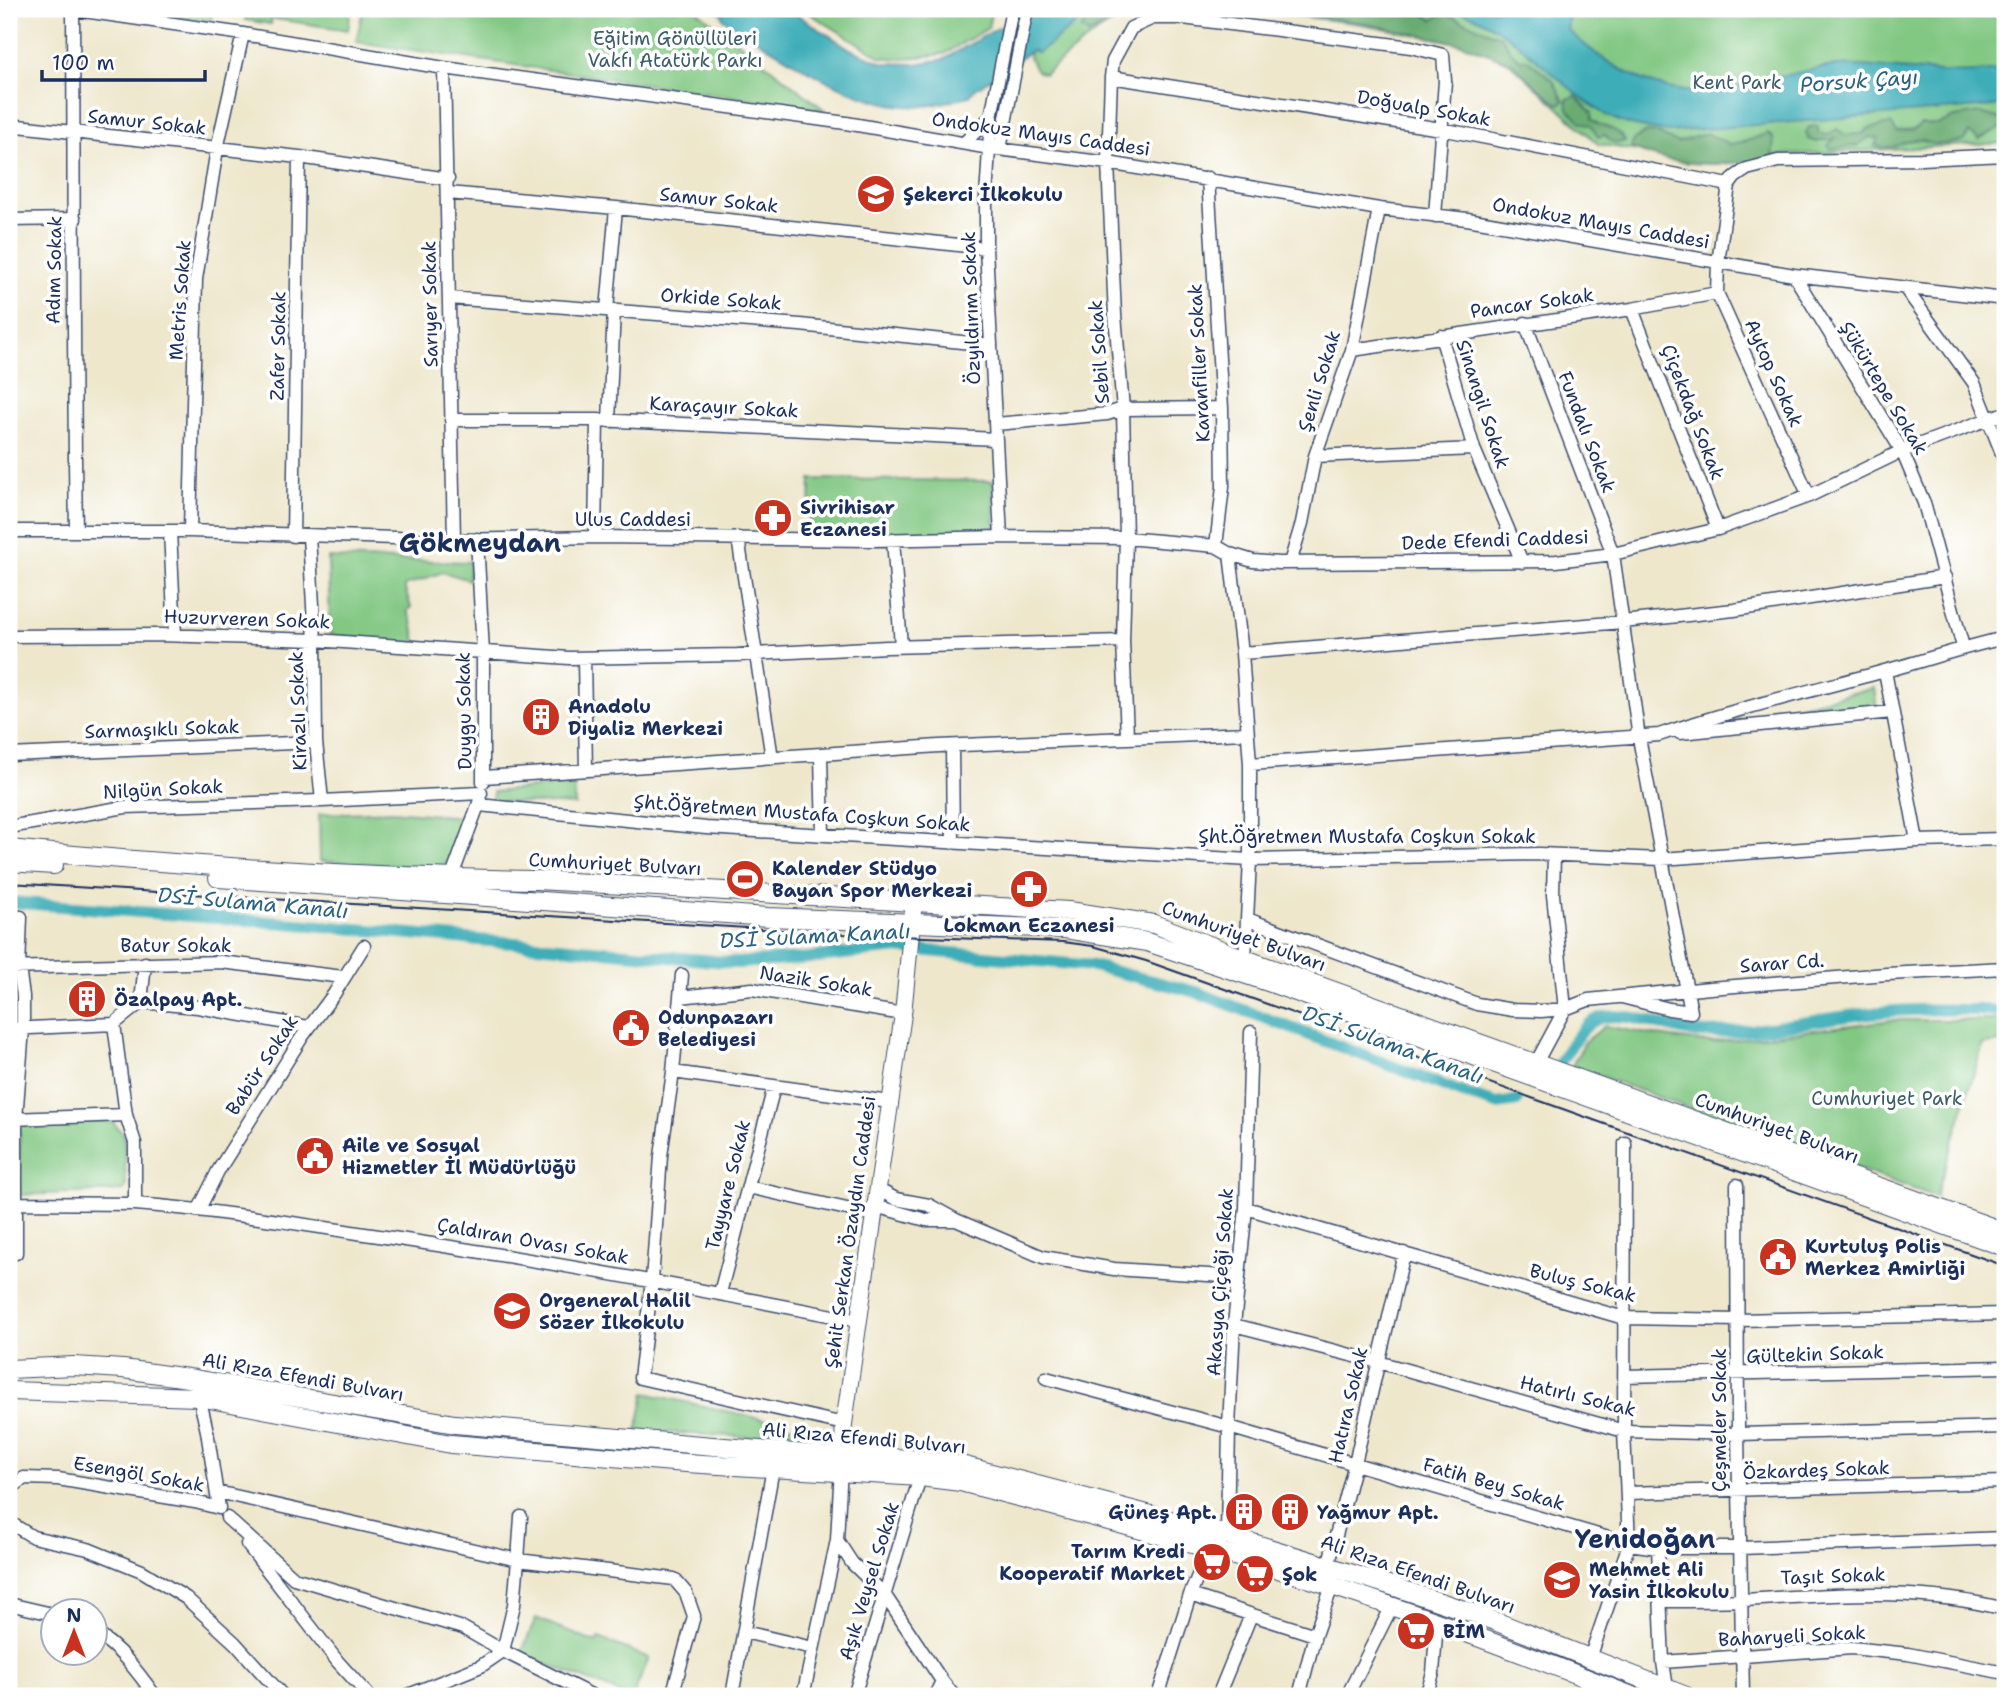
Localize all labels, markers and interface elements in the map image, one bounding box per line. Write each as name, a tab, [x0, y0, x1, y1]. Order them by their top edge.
park label: Eğitim Gönüllüleri Vakfı Atatürk Parkı	[587, 26, 763, 73]
scale bar	[42, 38, 205, 82]
text: 100 m	[52, 49, 115, 77]
water label: Porsuk Çayı	[1799, 63, 1919, 99]
park label: Kent Park	[1692, 70, 1782, 95]
street label: Doğualp Sokak	[1355, 84, 1493, 132]
street label: Samur Sokak	[86, 103, 208, 141]
street label: Ondokuz Mayıs Caddesi	[930, 106, 1152, 162]
school or university icon: Şekerci İlkokulu	[855, 173, 897, 215]
street label: Samur Sokak	[658, 181, 780, 219]
place label: Şekerci İlkokulu	[903, 182, 1063, 207]
street label: Ondokuz Mayıs Caddesi	[1490, 192, 1712, 254]
street label: Adım Sokak	[41, 216, 67, 324]
street label: Özyıldırım Sokak	[956, 231, 986, 385]
street label: Metris Sokak	[163, 239, 197, 361]
street label: Sarıyer Sokak	[416, 240, 444, 368]
street label: Orkide Sokak	[660, 282, 782, 316]
street label: Pancar Sokak	[1469, 282, 1595, 324]
street label: Karanfiller Sokak	[1182, 283, 1216, 443]
street label: Zafer Sokak	[265, 291, 291, 401]
street label: Sebil Sokak	[1083, 299, 1115, 405]
street label: Aytop Sokak	[1739, 315, 1809, 431]
street label: Şükürtepe Sokak	[1834, 316, 1934, 460]
street label: Şenli Sokak	[1292, 327, 1346, 435]
street label: Sinangil Sokak	[1450, 336, 1516, 472]
street label: Çiçekdağ Sokak	[1656, 341, 1730, 483]
street label: Fundalı Sokak	[1552, 368, 1622, 496]
street label: Karaçayır Sokak	[649, 391, 799, 423]
place label: Sivrihisar Eczanesi	[800, 495, 895, 542]
pharmacy icon: Sivrihisar Eczanesi	[752, 497, 794, 539]
street label: Ulus Caddesi	[575, 507, 691, 532]
street label: Dede Efendi Caddesi	[1401, 524, 1589, 556]
district label: Gökmeydan	[399, 525, 561, 560]
street label: Huzurveren Sokak	[163, 604, 331, 634]
street label: Kirazlı Sokak	[283, 651, 313, 771]
street label: Duygu Sokak	[450, 652, 478, 770]
place label: Anadolu Diyaliz Merkezi	[568, 694, 723, 741]
building icon: Anadolu Diyaliz Merkezi	[520, 696, 562, 738]
street label: Sarmaşıklı Sokak	[84, 714, 240, 744]
street label: Nilgün Sokak	[102, 773, 224, 805]
street label: Şht.Öğretmen Mustafa Coşkun Sokak	[633, 789, 971, 837]
street label: Şht.Öğretmen Mustafa Coşkun Sokak	[1198, 824, 1536, 849]
street label: Cumhuriyet Bulvarı	[528, 847, 702, 881]
place label: Kalender Stüdyo Bayan Spor Merkezi	[772, 856, 972, 903]
sports icon: Kalender Stüdyo Bayan Spor Merkezi	[724, 858, 766, 900]
pharmacy icon: Lokman Eczanesi	[1008, 868, 1050, 910]
water label: DSİ Sulama Kanalı	[156, 881, 350, 925]
street label: Cumhuriyet Bulvarı	[1158, 895, 1330, 977]
place label: Lokman Eczanesi	[944, 913, 1114, 938]
water label: DSİ Sulama Kanalı	[719, 917, 911, 955]
street label: Batur Sokak	[120, 933, 232, 958]
street label: Sarar Cd.	[1739, 948, 1825, 978]
street label: Nazik Sokak	[758, 960, 874, 1002]
building icon: Özalpay Apt.	[66, 978, 108, 1020]
place label: Özalpay Apt.	[114, 987, 242, 1012]
water label: DSİ Sulama Kanalı	[1298, 999, 1488, 1091]
place label: Odunpazarı Belediyesi	[658, 1005, 774, 1052]
public building icon: Odunpazarı Belediyesi	[610, 1007, 652, 1049]
street label: Babür Sokak	[220, 1010, 304, 1120]
park label: Cumhuriyet Park	[1811, 1086, 1963, 1111]
street label: Cumhuriyet Bulvarı	[1691, 1087, 1863, 1169]
street label: Şehit Serkan Özaydın Caddesi	[818, 1094, 882, 1370]
street label: Tayyare Sokak	[700, 1117, 756, 1253]
place label: Aile ve Sosyal Hizmetler İl Müdürlüğü	[342, 1133, 576, 1180]
public building icon: Aile ve Sosyal Hizmetler İl Müdürlüğü	[294, 1135, 336, 1177]
street label: Akasya Çiçeği Sokak	[1201, 1187, 1239, 1377]
street label: Çaldıran Ovası Sokak	[435, 1212, 631, 1270]
place label: Kurtuluş Polis Merkez Amirliği	[1805, 1234, 1965, 1281]
public building icon: Kurtuluş Polis Merkez Amirliği	[1757, 1236, 1799, 1278]
street label: Buluş Sokak	[1527, 1258, 1639, 1308]
place label: Orgeneral Halil Sözer İlkokulu	[539, 1288, 691, 1335]
school or university icon: Orgeneral Halil Sözer İlkokulu	[491, 1290, 533, 1332]
street label: Gültekin Sokak	[1746, 1339, 1884, 1369]
street label: Hatıra Sokak	[1322, 1344, 1374, 1466]
street label: Ali Rıza Efendi Bulvarı	[200, 1347, 406, 1407]
street label: Çeşmeler Sokak	[1707, 1348, 1732, 1492]
street label: Hatırlı Sokak	[1517, 1369, 1639, 1423]
street label: Ali Rıza Efendi Bulvarı	[761, 1417, 967, 1459]
street label: Esengöl Sokak	[72, 1450, 207, 1498]
street label: Fatih Bey Sokak	[1420, 1452, 1568, 1516]
street label: Özkardeş Sokak	[1742, 1455, 1890, 1485]
building icon: Güneş Apt.	[1223, 1491, 1265, 1533]
building icon: Yağmur Apt.	[1269, 1491, 1311, 1533]
street label: Aşık Veysel Sokak	[833, 1499, 905, 1663]
place label: Güneş Apt.	[1108, 1500, 1217, 1525]
place label: Yağmur Apt.	[1317, 1500, 1439, 1525]
district label: Yenidoğan	[1575, 1521, 1715, 1556]
street label: Ali Rıza Efendi Bulvarı	[1317, 1529, 1519, 1619]
place label: Tarım Kredi Kooperatif Market	[999, 1539, 1185, 1586]
supermarket icon: Tarım Kredi Kooperatif Market	[1191, 1541, 1233, 1583]
supermarket icon: Şok	[1234, 1553, 1276, 1595]
place label: Mehmet Ali Yasin İlkokulu	[1589, 1557, 1730, 1604]
school or university icon: Mehmet Ali Yasin İlkokulu	[1541, 1559, 1583, 1601]
place label: Şok	[1282, 1562, 1317, 1587]
street label: Taşıt Sokak	[1780, 1562, 1886, 1590]
north arrow	[38, 1596, 108, 1666]
text: N	[66, 1603, 82, 1628]
supermarket icon: BİM	[1395, 1610, 1437, 1652]
place label: BİM	[1443, 1619, 1486, 1644]
street label: Baharyeli Sokak	[1717, 1620, 1867, 1652]

